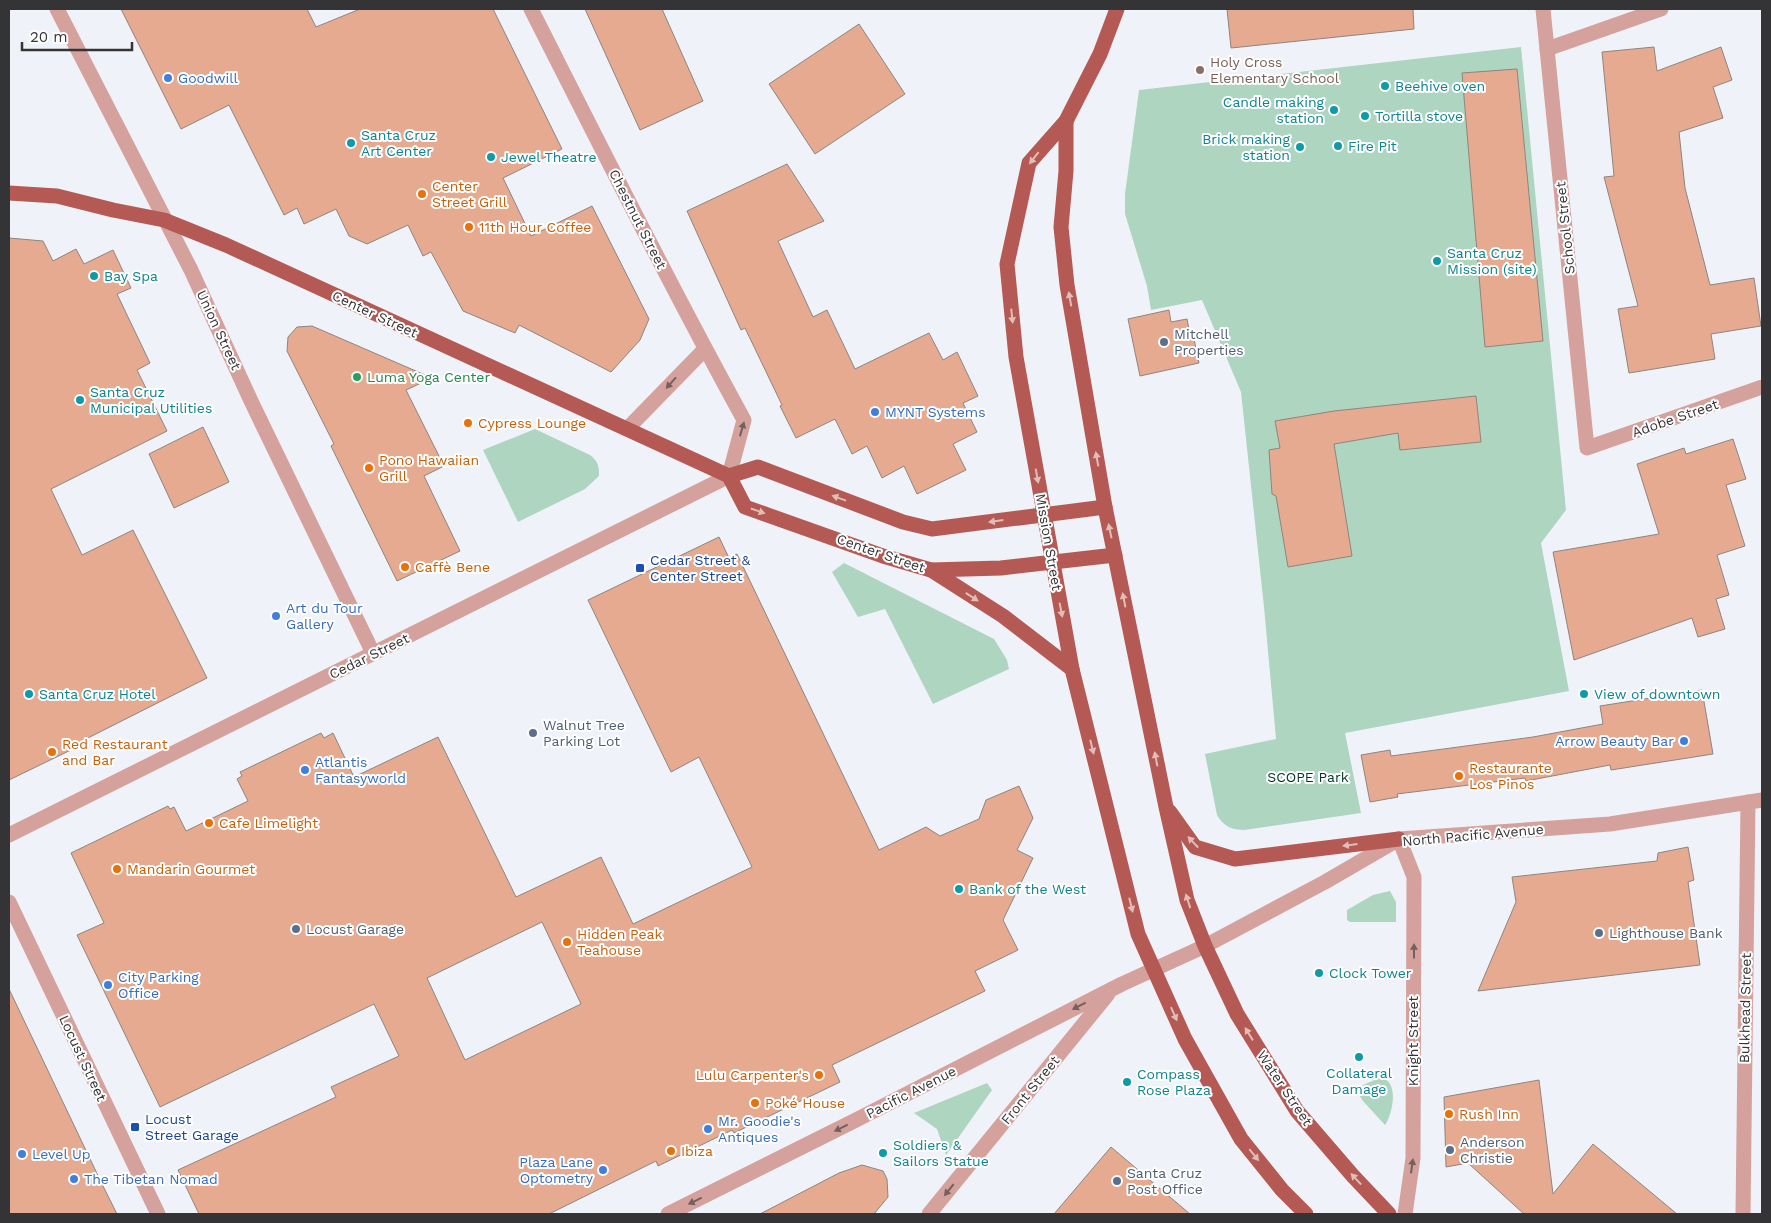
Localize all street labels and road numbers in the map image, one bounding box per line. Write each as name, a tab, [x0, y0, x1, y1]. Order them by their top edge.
street label: Chestnut Street	[606, 167, 670, 272]
street label: School Street	[1552, 181, 1578, 275]
street label: Center Street	[330, 287, 420, 341]
street label: Union Street	[194, 288, 245, 373]
street label: Adobe Street	[1630, 396, 1720, 440]
street label: Mission Street	[1033, 492, 1065, 592]
street label: Center Street	[835, 530, 927, 576]
street label: Cedar Street	[327, 630, 412, 682]
street label: North Pacific Avenue	[1402, 821, 1544, 849]
street label: Bulkhead Street	[1736, 953, 1754, 1063]
street label: Knight Street	[1405, 996, 1421, 1086]
street label: Locust Street	[56, 1012, 110, 1104]
street label: Water Street	[1254, 1048, 1316, 1129]
street label: Front Street	[998, 1053, 1062, 1127]
street label: Pacific Avenue	[863, 1062, 959, 1122]

